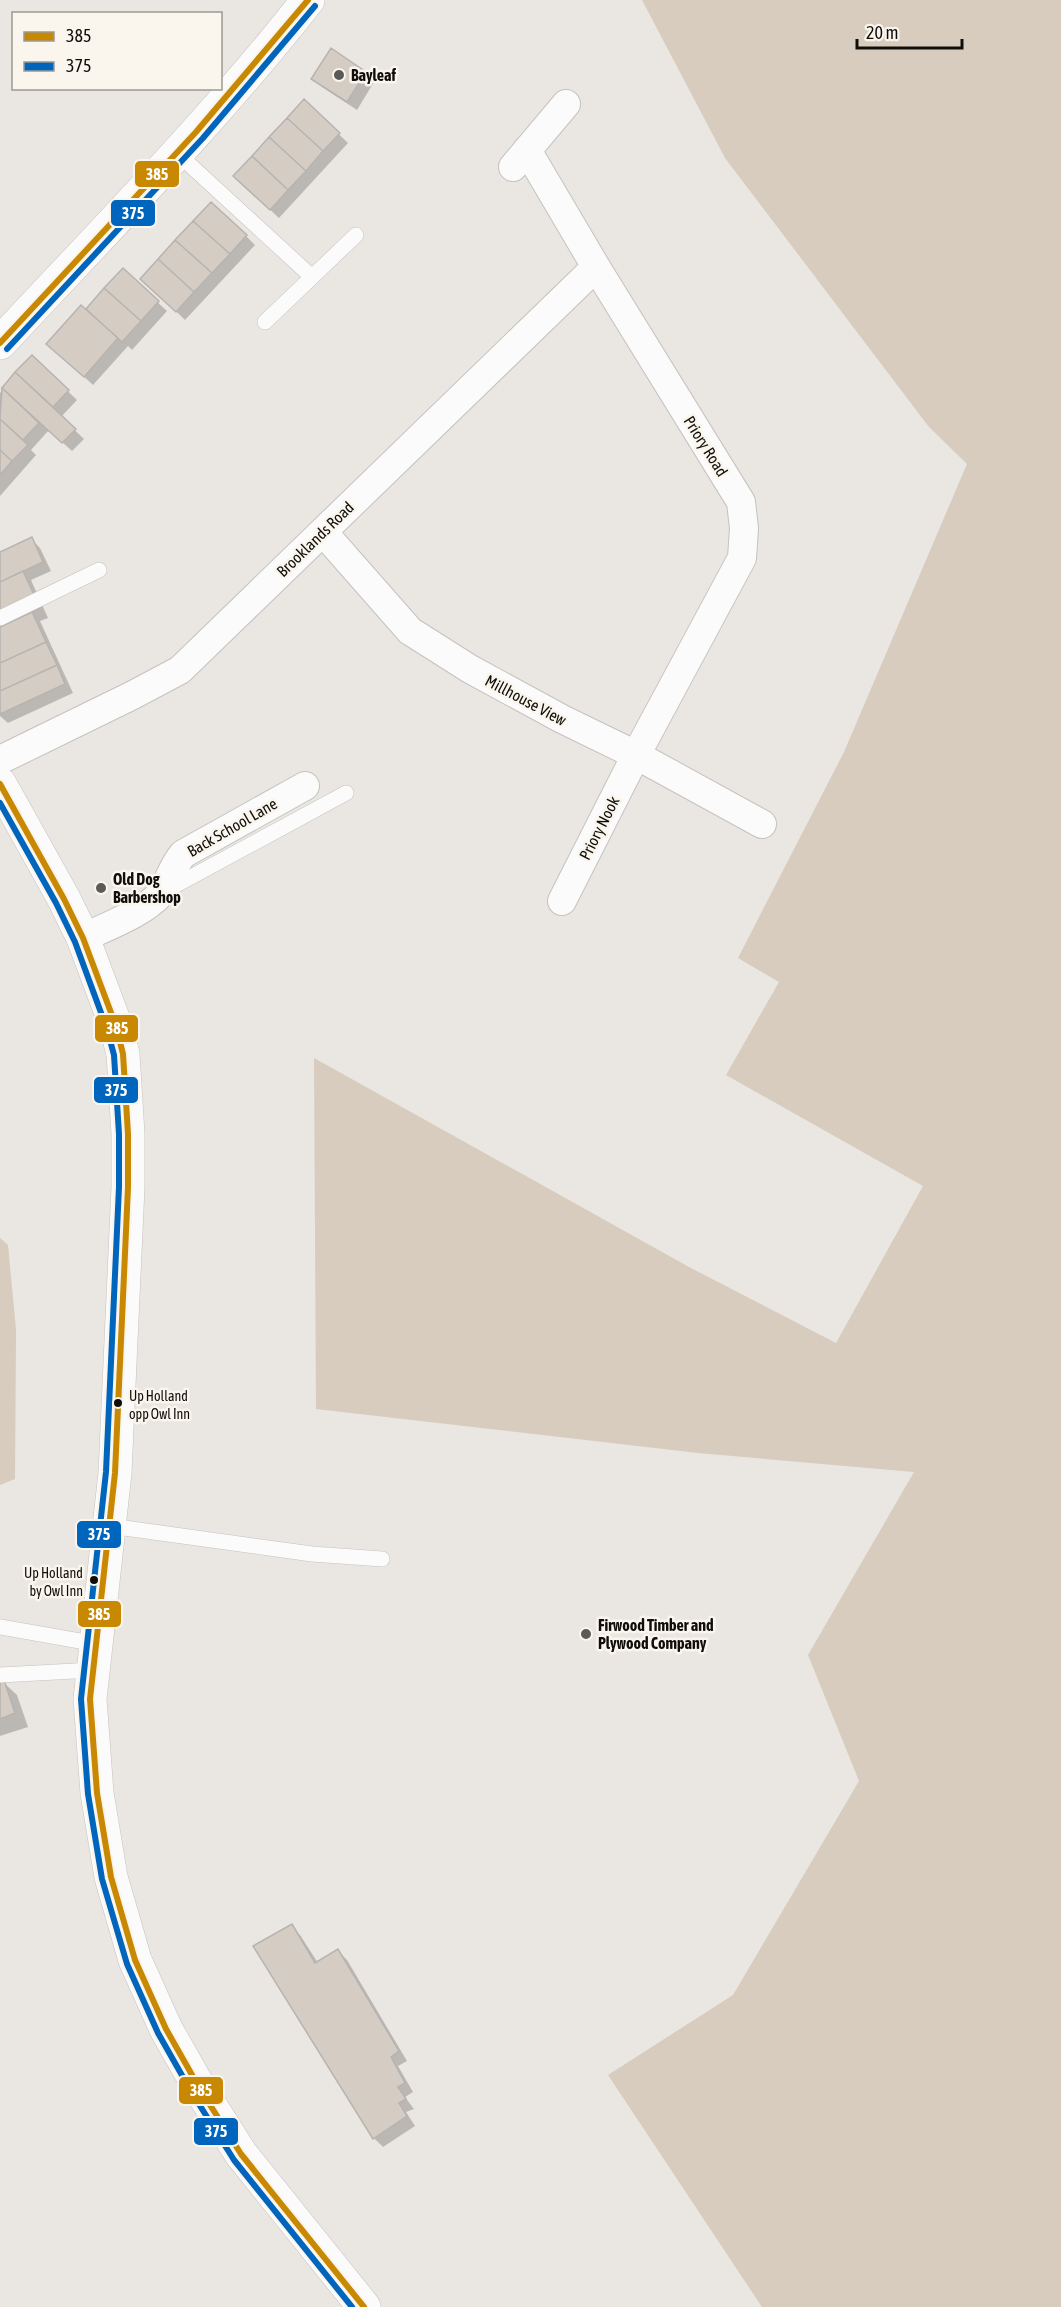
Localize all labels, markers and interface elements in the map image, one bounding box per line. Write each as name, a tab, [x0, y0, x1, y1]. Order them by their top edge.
legend	[12, 12, 222, 90]
scale bar	[857, 12, 962, 50]
text: 20 m	[866, 22, 898, 43]
text: 385	[66, 25, 91, 46]
text: 375	[66, 55, 91, 76]
place label: Bayleaf	[351, 66, 396, 84]
marker: Bayleaf	[332, 68, 346, 82]
line badge: 385	[134, 160, 180, 188]
text: 385	[146, 165, 169, 183]
line badge: 375	[110, 199, 156, 227]
text: 375	[122, 204, 145, 222]
street label: Priory Road	[680, 412, 732, 480]
street label: Brooklands Road	[273, 498, 357, 580]
street label: Millhouse View	[482, 671, 570, 729]
street label: Priory Nook	[575, 793, 624, 863]
street label: Back School Lane	[184, 794, 280, 860]
place label: Old Dog Barbershop	[113, 870, 181, 906]
marker: Old Dog Barbershop	[94, 881, 108, 895]
line badge: 385	[94, 1014, 139, 1043]
text: 385	[106, 1019, 129, 1037]
line badge: 375	[93, 1076, 139, 1104]
text: 375	[105, 1081, 128, 1099]
place label: Up Holland opp Owl Inn	[129, 1388, 190, 1422]
marker: Up Holland opp Owl Inn	[112, 1397, 124, 1409]
line badge: 375	[76, 1520, 122, 1549]
text: 375	[88, 1525, 111, 1543]
place label: Up Holland by Owl Inn	[24, 1565, 83, 1599]
marker: Up Holland by Owl Inn	[88, 1574, 100, 1586]
line badge: 385	[77, 1600, 122, 1628]
text: 385	[88, 1605, 111, 1623]
place label: Firwood Timber and Plywood Company	[598, 1616, 714, 1652]
marker: Firwood Timber and Plywood Company	[579, 1627, 593, 1641]
line badge: 385	[178, 2076, 224, 2105]
text: 385	[190, 2081, 213, 2099]
line badge: 375	[193, 2117, 239, 2146]
text: 375	[205, 2122, 228, 2140]

